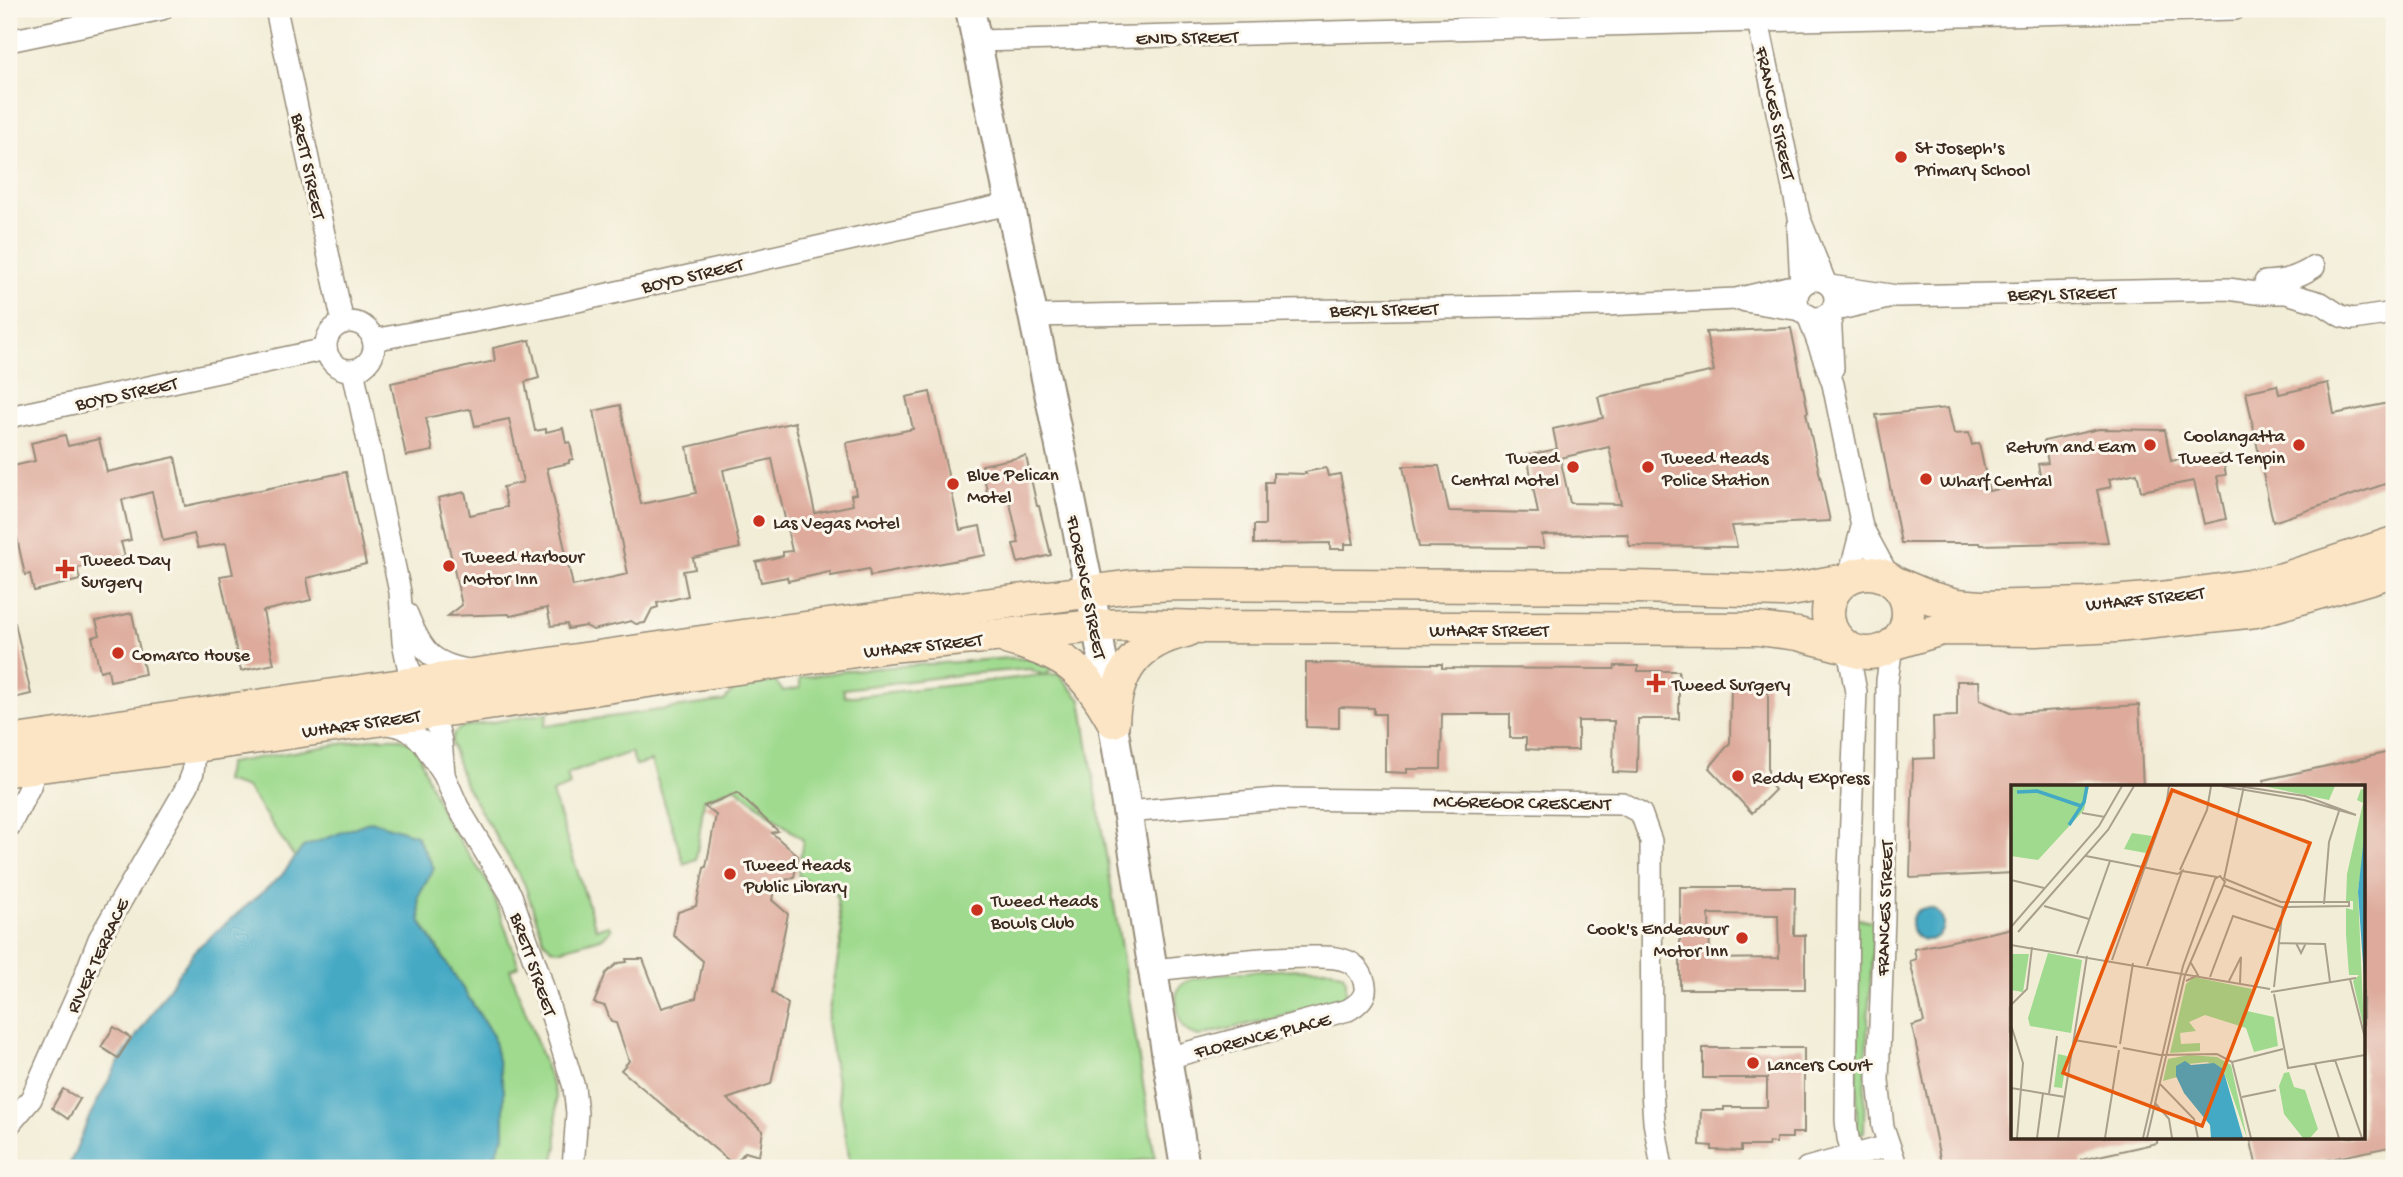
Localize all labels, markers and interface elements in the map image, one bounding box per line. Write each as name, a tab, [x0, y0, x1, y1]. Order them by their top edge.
street label: ENID STREET	[1135, 27, 1239, 52]
street label: FRANCES STREET	[1748, 44, 1799, 183]
street label: BRETT STREET	[284, 111, 329, 222]
place label: St Joseph's Primary School	[1914, 138, 2030, 183]
marker: St Joseph's Primary School	[1893, 149, 1909, 165]
street label: BOYD STREET	[639, 254, 747, 301]
street label: BERYL STREET	[2006, 283, 2117, 308]
street label: BERYL STREET	[1328, 299, 1439, 324]
street label: BOYD STREET	[73, 373, 181, 418]
place label: Coolangatta Tweed Tenpin	[2178, 426, 2286, 471]
place label: Return and Earn	[2006, 437, 2136, 460]
marker: Return and Earn	[2142, 437, 2158, 453]
marker: Coolangatta Tweed Tenpin	[2291, 437, 2307, 453]
place label: Tweed Central Motel	[1451, 448, 1561, 493]
place label: Tweed Heads Police Station	[1661, 448, 1770, 493]
marker: Tweed Central Motel	[1565, 459, 1581, 475]
marker: Tweed Heads Police Station	[1640, 459, 1656, 475]
place label: Blue Pelican Motel	[966, 465, 1059, 510]
marker: Wharf Central	[1918, 471, 1934, 487]
place label: Wharf Central	[1940, 471, 2052, 494]
marker: Blue Pelican Motel	[945, 476, 961, 492]
marker: Las Vegas Motel	[751, 513, 767, 529]
place label: Las Vegas Motel	[773, 513, 900, 536]
street label: FLORENCE STREET	[1059, 513, 1110, 662]
place label: Tweed Harbour Motor Inn	[462, 547, 586, 592]
place label: Tweed Day Surgery	[80, 550, 171, 595]
marker: Tweed Harbour Motor Inn	[441, 558, 457, 574]
marker: Tweed Day Surgery	[55, 559, 75, 579]
street label: WHARF STREET	[2085, 583, 2207, 618]
street label: WHARF STREET	[1429, 621, 1549, 644]
street label: WHARF STREET	[863, 630, 985, 665]
marker: Comarco House	[110, 645, 126, 661]
place label: Comarco House	[132, 645, 250, 668]
marker: Tweed Surgery	[1646, 673, 1666, 693]
place label: Tweed Surgery	[1671, 675, 1791, 698]
street label: WHARF STREET	[301, 706, 423, 745]
marker: Reddy Express	[1730, 768, 1746, 784]
place label: Reddy Express	[1752, 768, 1871, 791]
inset map	[2011, 785, 2364, 1138]
street label: MCGREGOR CRESCENT	[1433, 791, 1612, 818]
street label: FRANCES STREET	[1873, 839, 1900, 977]
place label: Tweed Heads Public Library	[743, 855, 852, 900]
marker: Tweed Heads Public Library	[722, 866, 738, 882]
place label: Tweed Heads Bowls Club	[990, 891, 1099, 936]
street label: RIVER TERRACE	[63, 894, 136, 1017]
marker: Tweed Heads Bowls Club	[969, 902, 985, 918]
street label: BRETT STREET	[503, 910, 560, 1020]
place label: Cook's Endeavour Motor Inn	[1587, 919, 1730, 964]
marker: Cook's Endeavour Motor Inn	[1734, 930, 1750, 946]
street label: FLORENCE PLACE	[1191, 1009, 1335, 1066]
marker: Lancers Court	[1745, 1055, 1761, 1071]
place label: Lancers Court	[1767, 1055, 1874, 1078]

